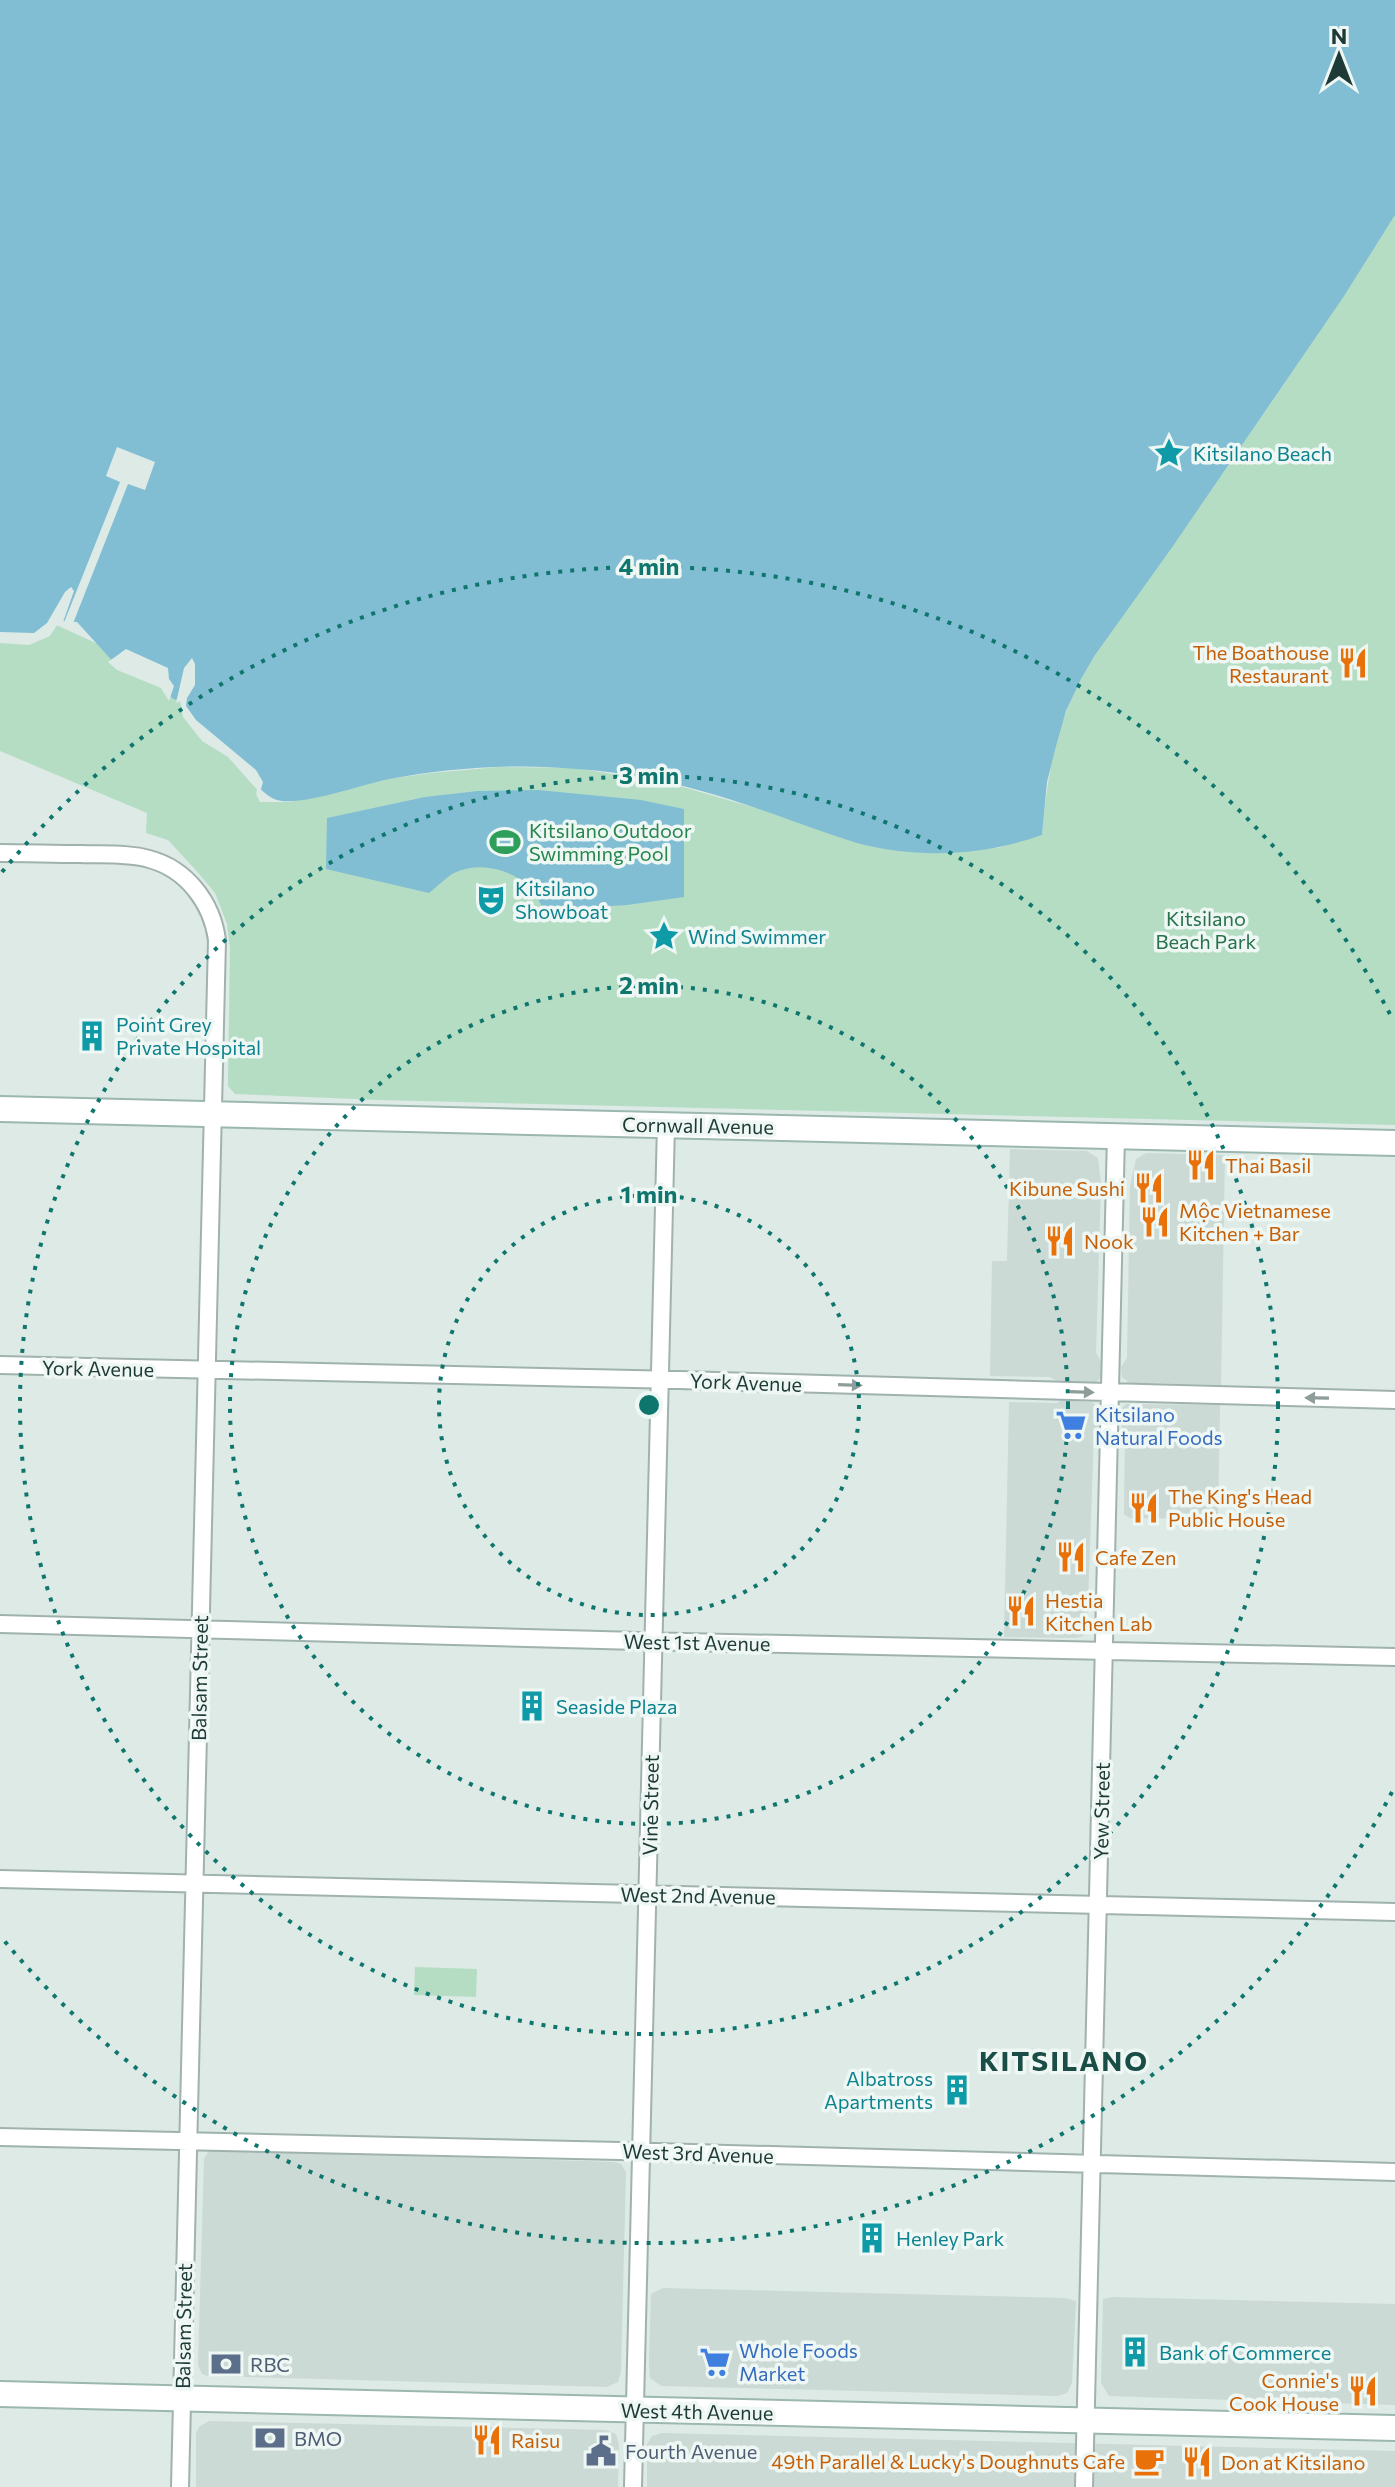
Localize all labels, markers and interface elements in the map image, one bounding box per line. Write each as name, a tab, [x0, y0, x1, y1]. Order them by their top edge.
north arrow	[1299, 16, 1379, 96]
text: N	[1331, 22, 1347, 49]
place icon: Kitsilano Beach	[1152, 436, 1186, 470]
place label: Kitsilano Beach	[1193, 441, 1332, 465]
text: 4 min	[619, 551, 679, 580]
place label: The Boathouse Restaurant	[1193, 640, 1329, 687]
restaurant icon: The Boathouse Restaurant	[1336, 646, 1370, 680]
text: 3 min	[619, 760, 679, 789]
place label: Kitsilano Outdoor Swimming Pool	[529, 818, 692, 865]
sports icon: Kitsilano Outdoor Swimming Pool	[488, 825, 522, 859]
place label: Kitsilano Showboat	[515, 876, 608, 923]
theatre icon: Kitsilano Showboat	[474, 883, 508, 917]
park label: Kitsilano Beach Park	[1156, 906, 1257, 953]
place icon: Wind Swimmer	[647, 919, 681, 953]
place label: Wind Swimmer	[688, 924, 826, 948]
text: 2 min	[619, 970, 679, 999]
place label: Point Grey Private Hospital	[116, 1012, 261, 1059]
building icon: Point Grey Private Hospital	[75, 1019, 109, 1053]
street label: Cornwall Avenue	[622, 1112, 774, 1138]
restaurant icon: Thai Basil	[1184, 1148, 1218, 1182]
place label: Thai Basil	[1225, 1153, 1311, 1177]
restaurant icon: Kibune Sushi	[1132, 1171, 1166, 1205]
place label: Kibune Sushi	[1009, 1176, 1125, 1200]
text: 1 min	[621, 1179, 677, 1208]
place label: Mộc Vietnamese Kitchen + Bar	[1179, 1198, 1331, 1245]
restaurant icon: Mộc Vietnamese Kitchen + Bar	[1138, 1205, 1172, 1239]
restaurant icon: Nook	[1043, 1224, 1077, 1258]
place label: Nook	[1084, 1229, 1134, 1253]
street label: York Avenue	[42, 1355, 154, 1381]
street label: York Avenue	[689, 1368, 803, 1396]
one-way arrow	[838, 1379, 863, 1392]
one-way arrow	[1070, 1385, 1095, 1398]
centre of rings	[635, 1391, 663, 1419]
one-way arrow	[1304, 1392, 1329, 1404]
place label: Kitsilano Natural Foods	[1095, 1402, 1223, 1449]
supermarket icon: Kitsilano Natural Foods	[1054, 1408, 1088, 1442]
place label: The King's Head Public House	[1168, 1484, 1312, 1531]
restaurant icon: The King's Head Public House	[1127, 1491, 1161, 1525]
restaurant icon: Cafe Zen	[1054, 1540, 1088, 1574]
place label: Cafe Zen	[1095, 1545, 1176, 1569]
place label: Hestia Kitchen Lab	[1045, 1588, 1153, 1635]
restaurant icon: Hestia Kitchen Lab	[1004, 1594, 1038, 1628]
street label: Balsam Street	[186, 1615, 212, 1741]
street label: West 1st Avenue	[623, 1629, 771, 1655]
building icon: Seaside Plaza	[515, 1689, 549, 1723]
place label: Seaside Plaza	[556, 1694, 677, 1718]
street label: Vine Street	[637, 1754, 663, 1856]
street label: Yew Street	[1088, 1762, 1114, 1860]
street label: West 2nd Avenue	[620, 1882, 776, 1908]
district label: KITSILANO	[979, 2043, 1149, 2077]
place label: Albatross Apartments	[824, 2066, 933, 2113]
building icon: Albatross Apartments	[940, 2073, 974, 2107]
street label: West 3rd Avenue	[622, 2138, 774, 2168]
building icon: Henley Park	[855, 2221, 889, 2255]
place label: Henley Park	[896, 2226, 1005, 2250]
street label: Balsam Street	[170, 2263, 196, 2389]
building icon: Bank of Commerce	[1118, 2335, 1152, 2369]
place label: Whole Foods Market	[739, 2338, 858, 2385]
place label: Bank of Commerce	[1159, 2340, 1331, 2364]
supermarket icon: Whole Foods Market	[698, 2345, 732, 2379]
bank icon: RBC	[209, 2347, 243, 2381]
place label: RBC	[250, 2352, 290, 2376]
place label: Connie's Cook House	[1229, 2368, 1339, 2415]
restaurant icon: Connie's Cook House	[1346, 2374, 1380, 2408]
street label: West 4th Avenue	[620, 2398, 774, 2424]
bank icon: BMO	[253, 2421, 287, 2455]
restaurant icon: Raisu	[470, 2423, 504, 2457]
place label: BMO	[294, 2426, 342, 2450]
place label: Raisu	[511, 2428, 560, 2452]
public building icon: Fourth Avenue	[584, 2434, 618, 2468]
place label: Fourth Avenue	[625, 2439, 757, 2463]
cafe icon: 49th Parallel & Lucky's Doughnuts Cafe	[1132, 2444, 1166, 2478]
restaurant icon: Don at Kitsilano	[1180, 2445, 1214, 2479]
place label: 49th Parallel & Lucky's Doughnuts Cafe	[771, 2449, 1125, 2473]
place label: Don at Kitsilano	[1221, 2450, 1365, 2474]

